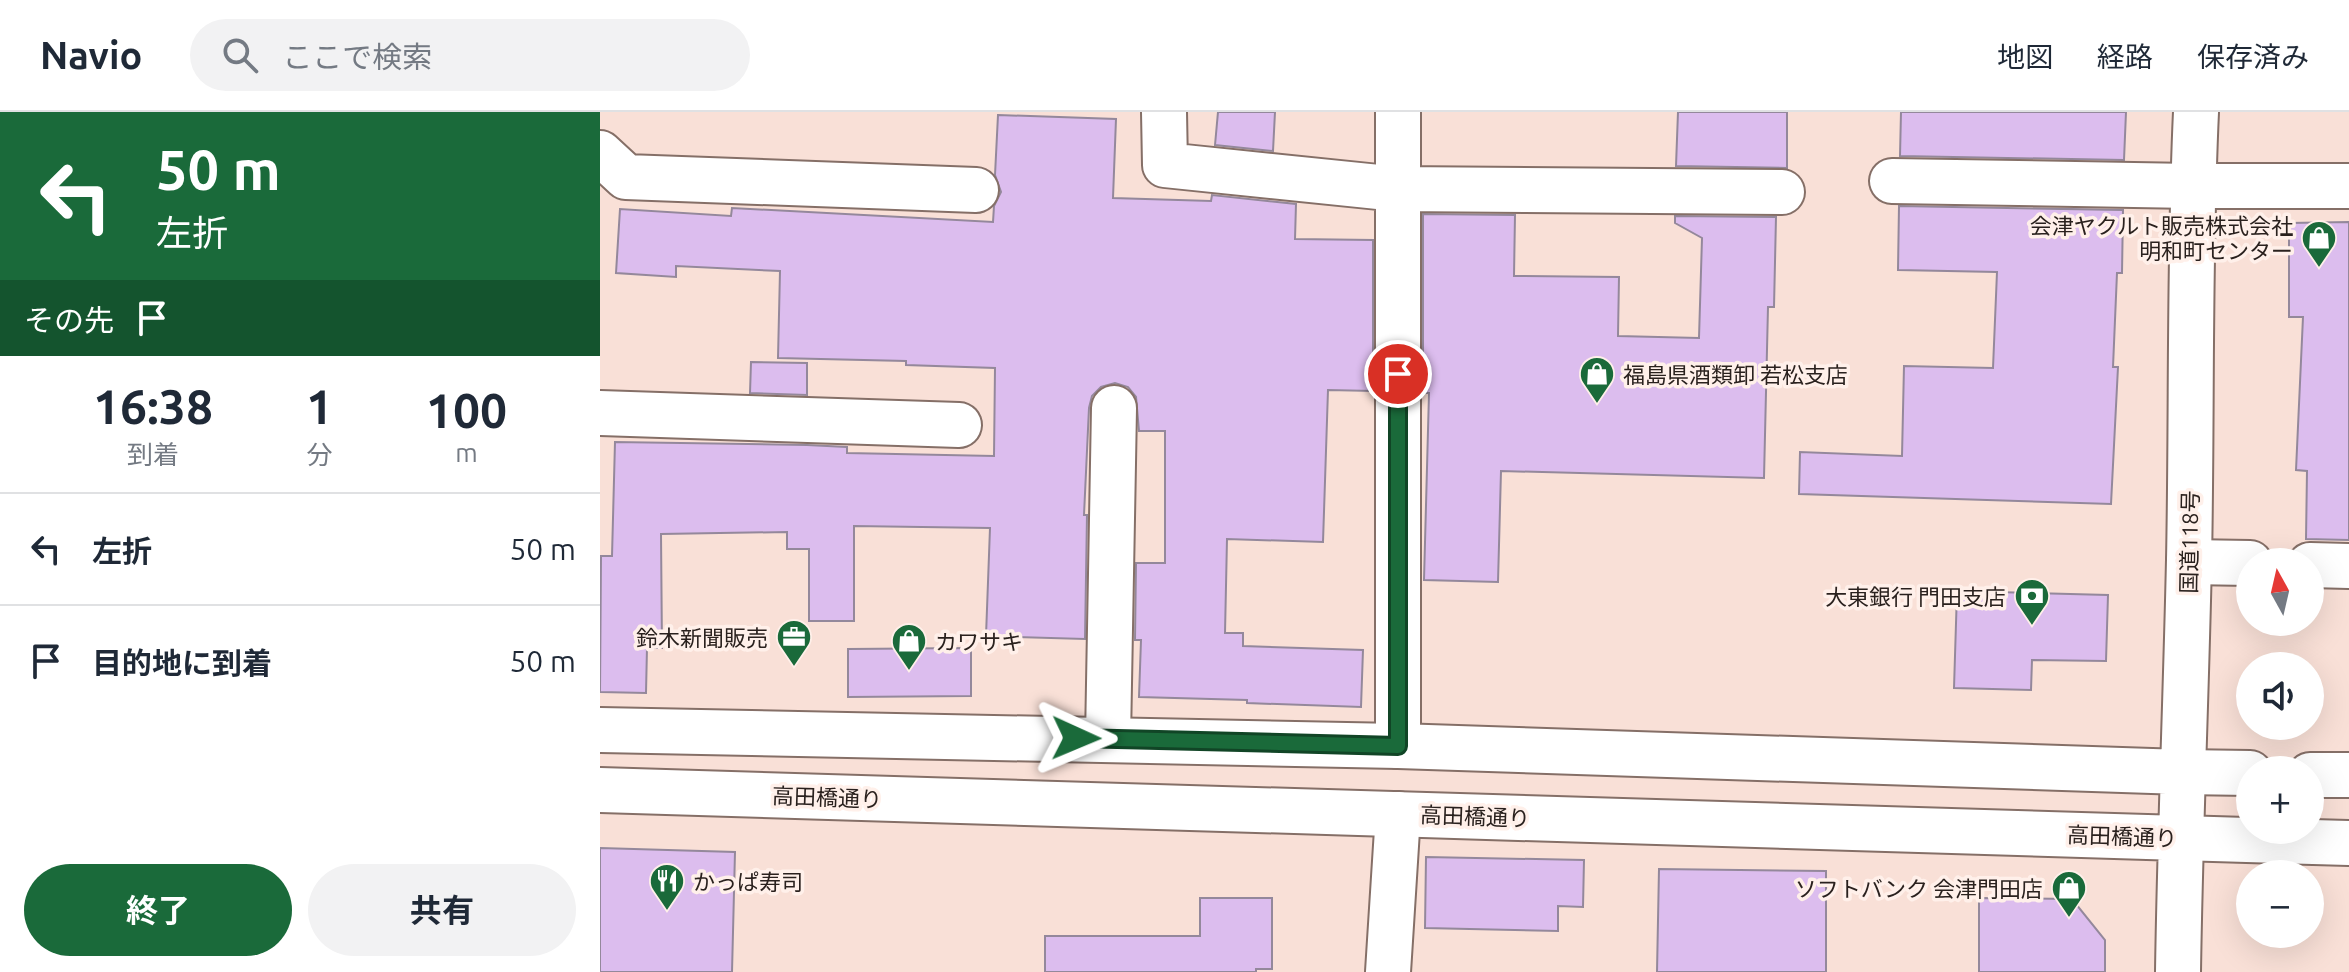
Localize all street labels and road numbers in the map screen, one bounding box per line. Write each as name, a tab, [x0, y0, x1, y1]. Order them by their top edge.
street label: 国道118号	[2176, 490, 2202, 594]
street label: 高田橋通り	[772, 783, 882, 811]
street label: 高田橋通り	[1420, 802, 1530, 830]
street label: 高田橋通り	[2067, 822, 2177, 850]

